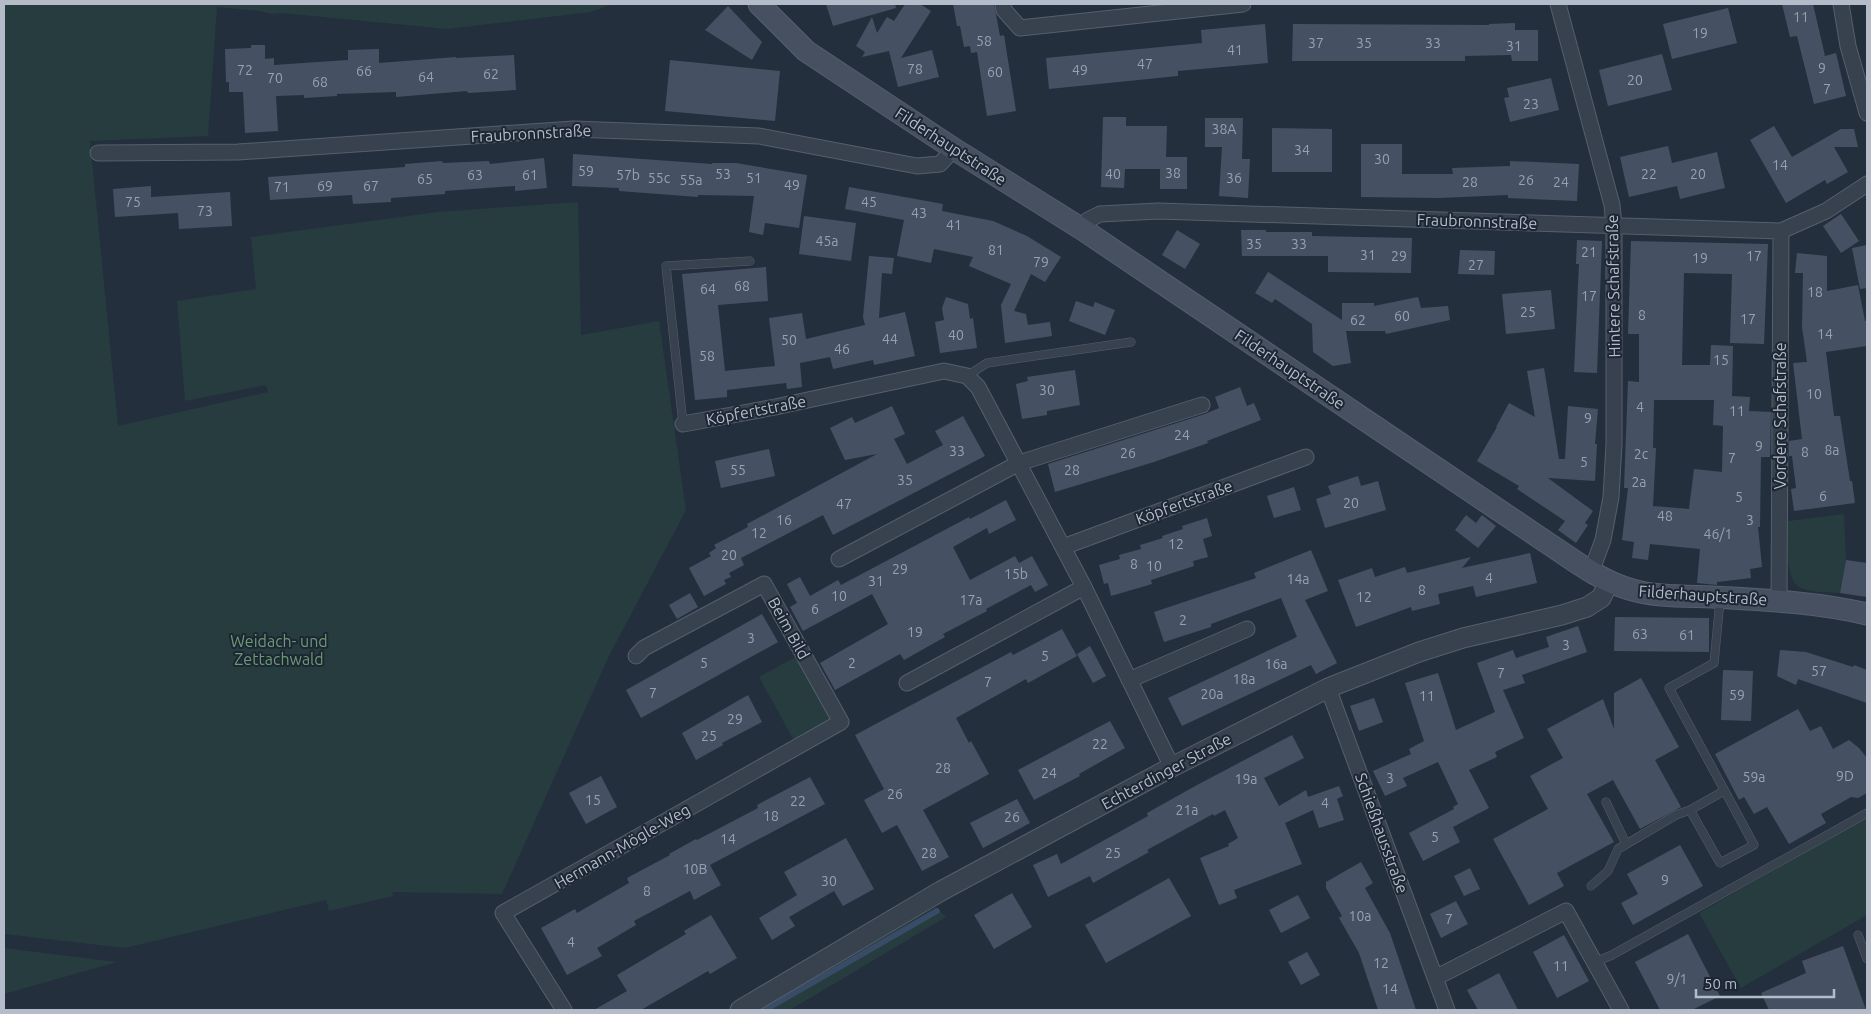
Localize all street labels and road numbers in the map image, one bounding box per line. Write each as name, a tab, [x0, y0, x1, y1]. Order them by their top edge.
street label: Filderhauptstraße	[892, 103, 1010, 189]
street label: Fraubronnstraße	[470, 121, 592, 145]
street label: Fraubronnstraße	[1416, 210, 1538, 232]
street label: Hintere Schafstraße	[1603, 214, 1623, 358]
street label: Filderhauptstraße	[1232, 326, 1348, 412]
street label: Vordere Schafstraße	[1771, 343, 1789, 490]
street label: Köpfertstraße	[704, 391, 808, 429]
street label: Köpfertstraße	[1133, 476, 1235, 528]
street label: Filderhauptstraße	[1638, 582, 1768, 608]
street label: Beim Bild	[765, 594, 813, 662]
street label: Echterdinger Straße	[1098, 729, 1234, 813]
street label: Schießhausstraße	[1352, 770, 1412, 896]
street label: Hermann-Mögle-Weg	[551, 800, 693, 892]

